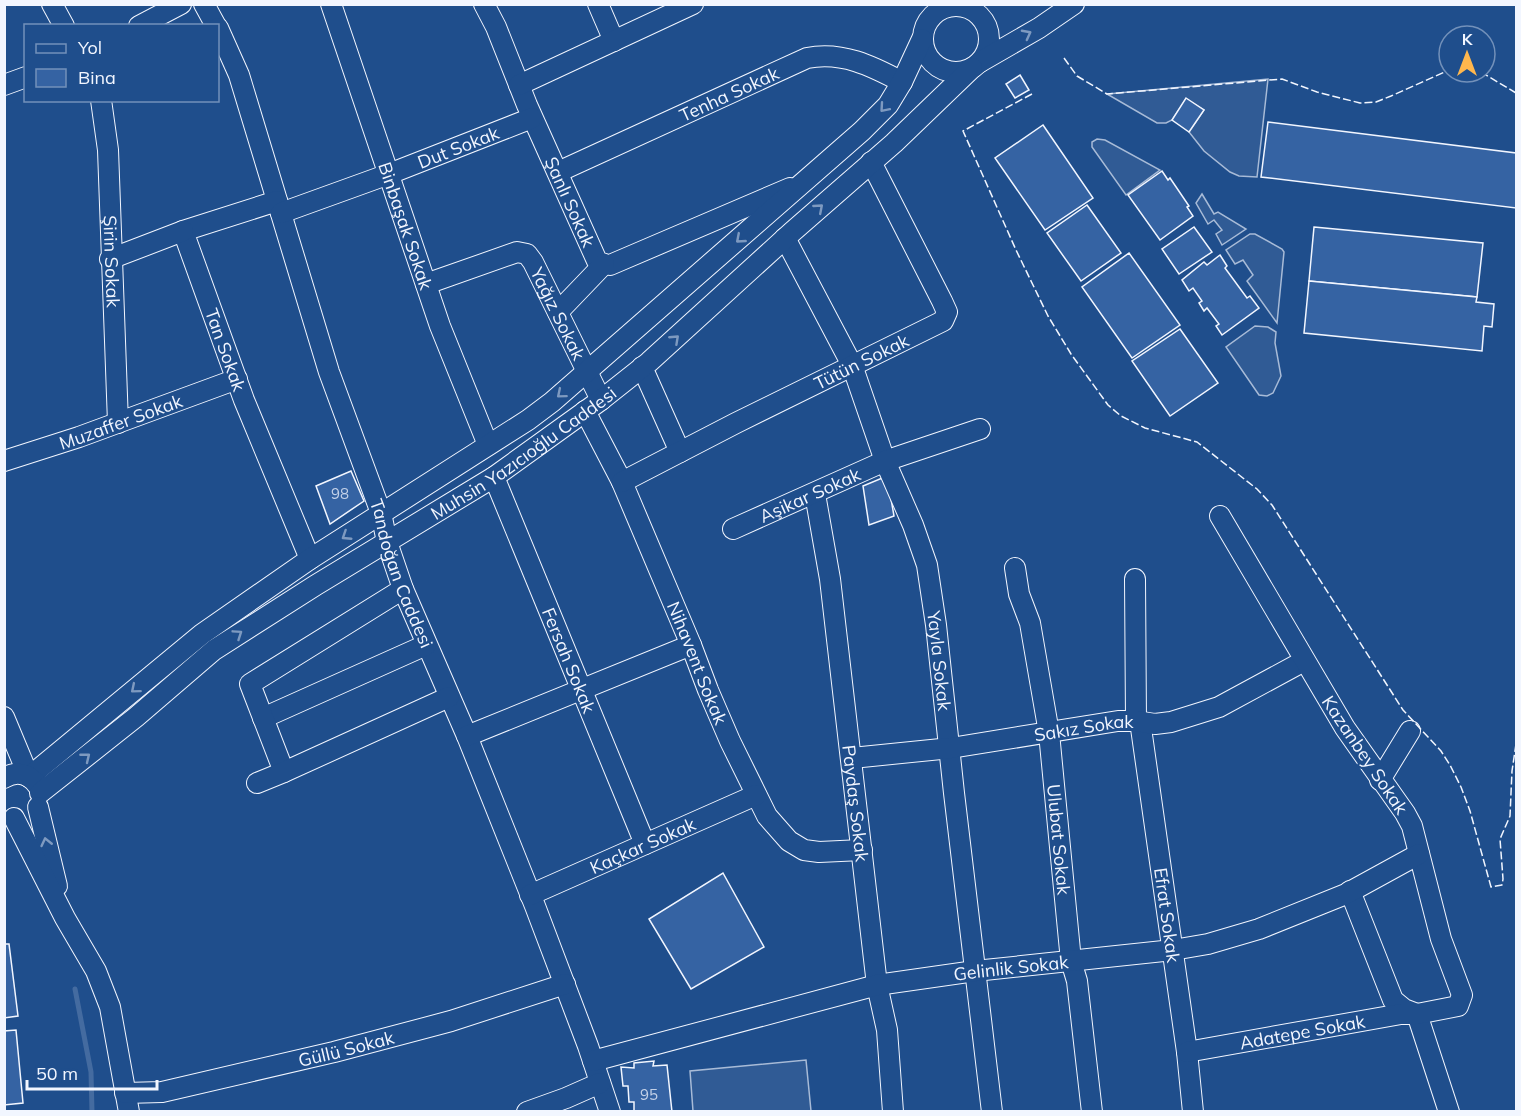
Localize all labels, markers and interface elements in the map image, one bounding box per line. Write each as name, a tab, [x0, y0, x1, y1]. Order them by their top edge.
legend	[24, 24, 219, 102]
north arrow	[1437, 24, 1497, 84]
text: K	[1462, 29, 1474, 49]
one-way arrow	[1021, 30, 1032, 41]
text: Yol	[77, 36, 102, 59]
street label: Tenha Sokak	[676, 61, 783, 126]
text: Bina	[78, 66, 116, 89]
one-way arrow	[880, 101, 891, 112]
street label: Dut Sokak	[414, 120, 503, 173]
street label: Şanlı Sokak	[540, 153, 601, 251]
street label: Binbaşak Sokak	[374, 159, 439, 293]
one-way arrow	[812, 204, 823, 215]
street label: Şirin Sokak	[99, 215, 125, 309]
one-way arrow	[736, 232, 747, 243]
street label: Yağız Sokak	[525, 262, 591, 364]
street label: Tan Sokak	[200, 305, 252, 395]
street label: Tütün Sokak	[810, 328, 913, 394]
one-way arrow	[668, 335, 678, 346]
street label: Muhsin Yazıcıoğlu Caddesi	[426, 381, 621, 524]
one-way arrow	[557, 387, 568, 398]
street label: Muzaffer Sokak	[56, 388, 186, 454]
street label: Aşikar Sokak	[756, 462, 864, 527]
house number: 98	[331, 484, 349, 503]
street label: Tandoğan Caddesi	[365, 496, 439, 651]
one-way arrow	[342, 528, 352, 540]
street label: Nihavent Sokak	[662, 598, 733, 728]
street label: Fersah Sokak	[537, 604, 602, 717]
street label: Yayla Sokak	[922, 608, 957, 713]
one-way arrow	[232, 630, 242, 642]
one-way arrow	[131, 681, 142, 692]
street label: Kazanbey Sokak	[1317, 691, 1414, 819]
street label: Sakız Sokak	[1032, 710, 1134, 746]
street label: Paydaş Sokak	[838, 744, 874, 864]
one-way arrow	[79, 753, 90, 764]
street label: Ulubat Sokak	[1042, 783, 1076, 897]
street label: Kaçkar Sokak	[586, 812, 700, 879]
one-way arrow	[41, 837, 54, 847]
street label: Efrat Sokak	[1149, 866, 1186, 965]
street label: Gelinlik Sokak	[952, 950, 1070, 985]
street label: Adatepe Sokak	[1238, 1009, 1367, 1054]
street label: Güllü Sokak	[296, 1025, 397, 1071]
scale bar	[27, 1053, 158, 1091]
text: 50 m	[36, 1062, 78, 1085]
house number: 95	[640, 1085, 658, 1104]

